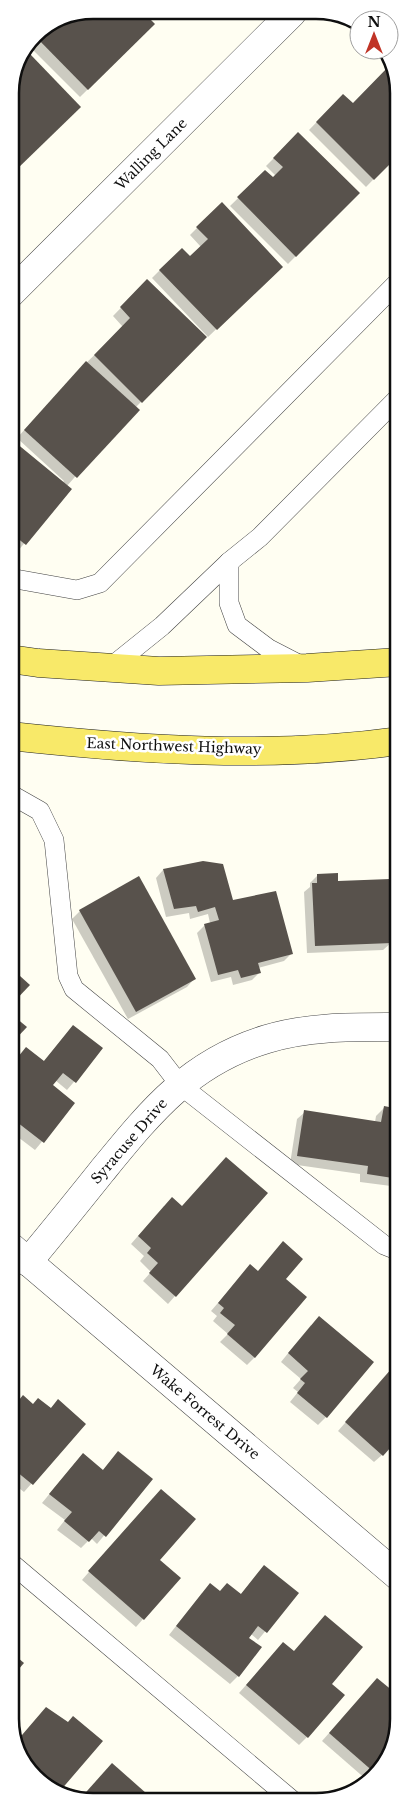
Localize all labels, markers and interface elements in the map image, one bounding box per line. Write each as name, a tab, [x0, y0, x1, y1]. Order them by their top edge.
north arrow	[349, 10, 399, 60]
text: N	[367, 13, 381, 31]
street label: Walling Lane	[111, 114, 191, 194]
street label: East Northwest Highway	[86, 734, 262, 758]
street label: Syracuse Drive	[87, 1095, 171, 1187]
street label: Wake Forrest Drive	[146, 1360, 264, 1463]

